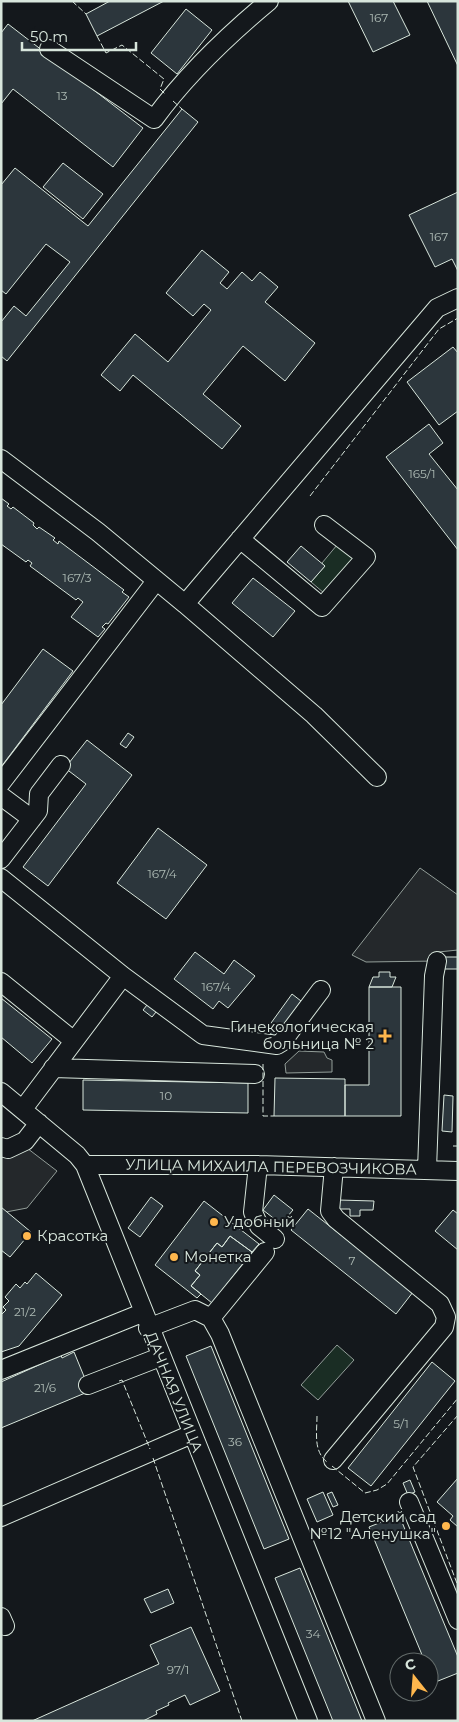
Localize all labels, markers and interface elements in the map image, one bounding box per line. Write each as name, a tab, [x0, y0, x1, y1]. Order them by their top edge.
house number: 167	[370, 10, 388, 25]
scale bar	[22, 20, 136, 52]
text: 50 m	[30, 27, 68, 46]
house number: 13	[56, 88, 68, 103]
house number: 167	[430, 229, 448, 244]
house number: 165/1	[408, 466, 436, 481]
house number: 167/3	[63, 570, 92, 585]
house number: 167/4	[147, 866, 177, 881]
house number: 167/4	[201, 979, 231, 994]
place label: Гинекологическая больница № 2	[230, 1017, 374, 1053]
marker: Гинекологическая больница № 2	[378, 1029, 392, 1043]
house number: 10	[160, 1088, 172, 1103]
street label: УЛИЦА МИХАИЛА ПЕРЕВОЗЧИКОВА	[125, 1154, 417, 1179]
place label: Удобный	[224, 1212, 295, 1231]
marker: Удобный	[208, 1216, 220, 1228]
place label: Красотка	[37, 1226, 108, 1245]
marker: Красотка	[21, 1230, 33, 1242]
place label: Монетка	[184, 1247, 251, 1266]
marker: Монетка	[168, 1251, 180, 1263]
house number: 7	[348, 1253, 356, 1268]
house number: 21/2	[14, 1304, 36, 1319]
street label: ДАЧНАЯ УЛИЦА	[142, 1329, 207, 1455]
house number: 21/6	[34, 1380, 56, 1395]
house number: 5/1	[393, 1416, 409, 1431]
house number: 36	[228, 1434, 242, 1449]
place label: Детский сад №12 "Аленушка"	[310, 1507, 436, 1543]
marker: Детский сад №12 "Аленушка"	[440, 1520, 452, 1532]
house number: 34	[306, 1626, 320, 1641]
north arrow	[389, 1652, 439, 1702]
text: С	[403, 1654, 418, 1675]
house number: 97/1	[167, 1662, 189, 1677]

